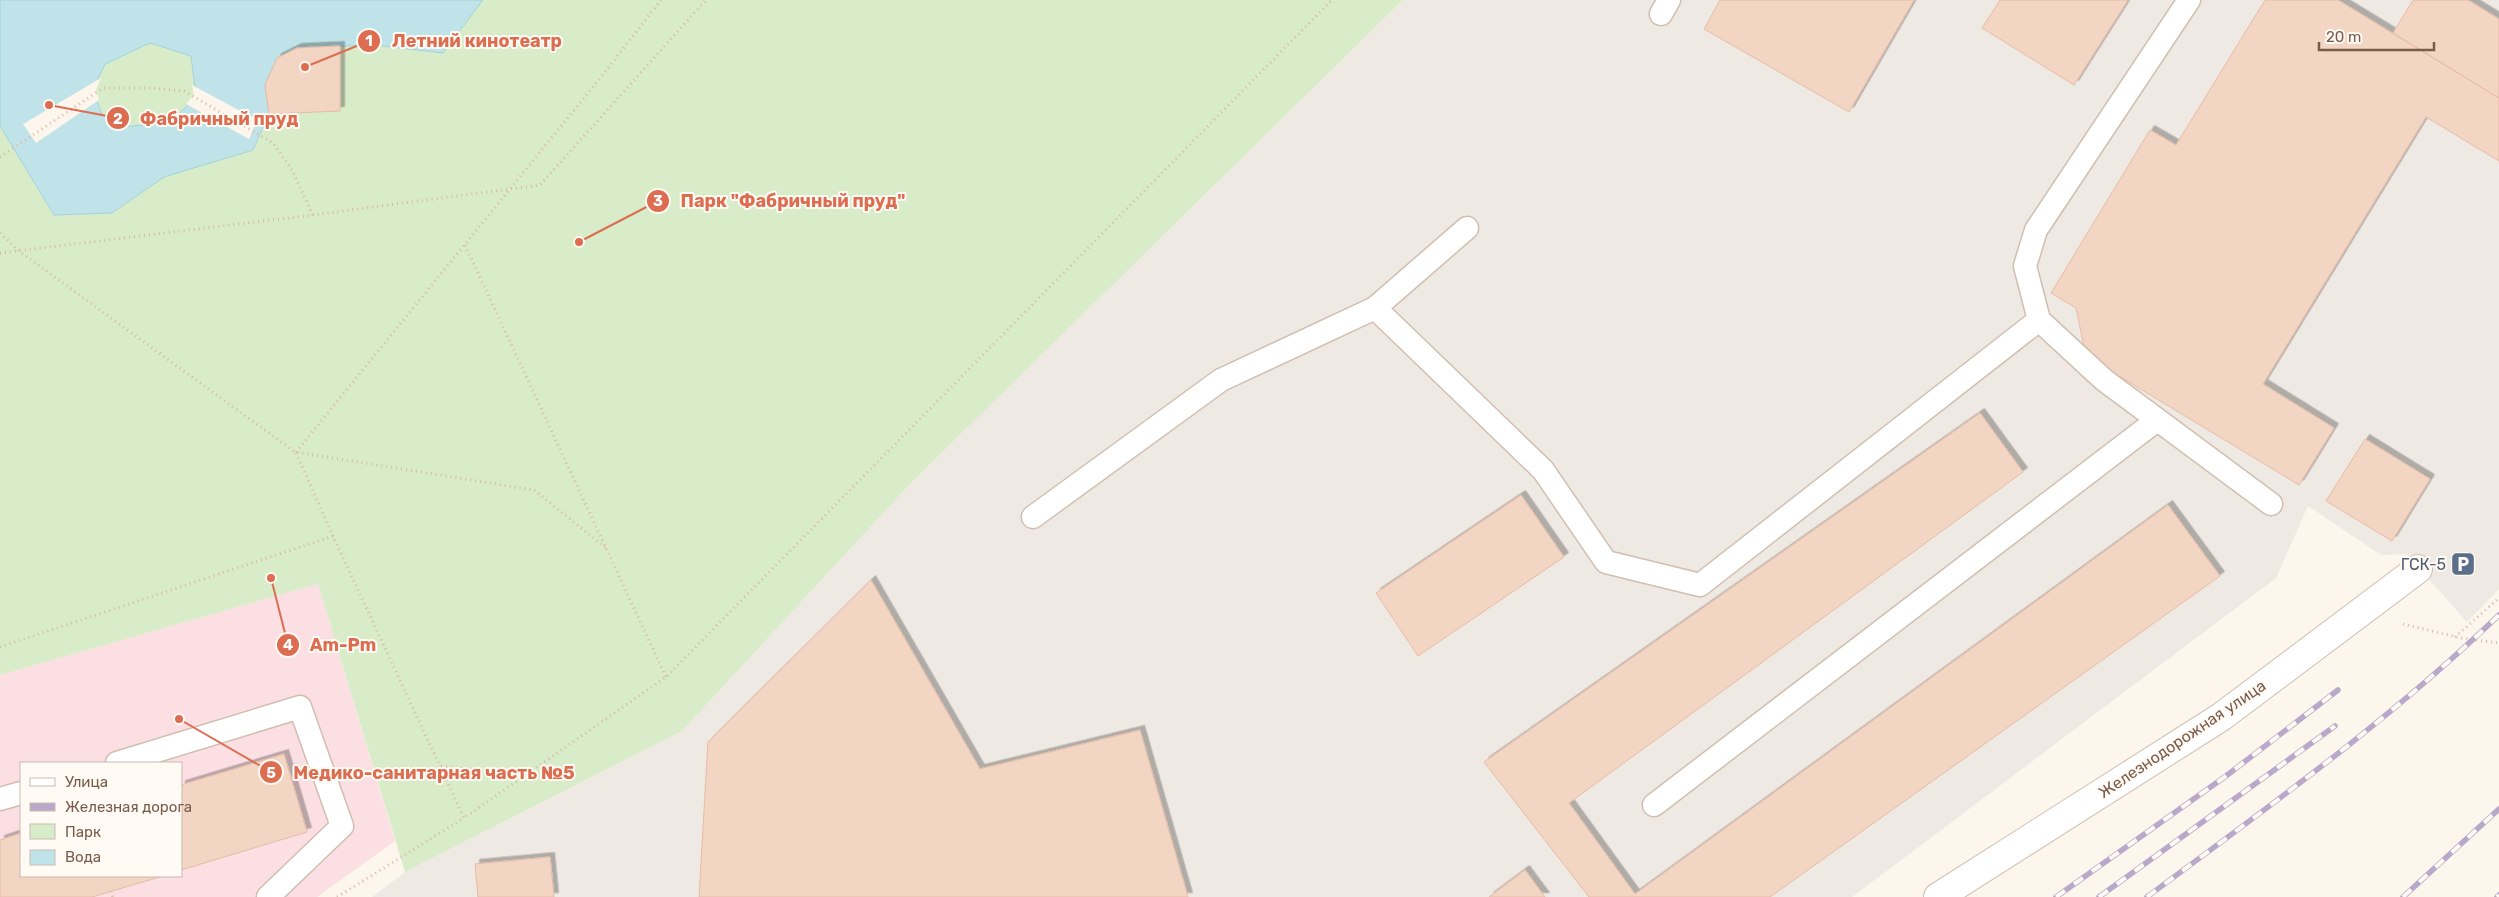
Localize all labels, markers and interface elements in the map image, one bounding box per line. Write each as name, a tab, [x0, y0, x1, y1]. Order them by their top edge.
scale bar	[2319, 20, 2434, 52]
callout: Летний кинотеатр	[357, 25, 572, 58]
text: 20 m	[2326, 28, 2361, 46]
text: Летний кинотеатр	[392, 30, 562, 52]
text: 1	[365, 32, 373, 50]
callout: Фабричный пруд	[105, 102, 309, 135]
text: Фабричный пруд	[140, 108, 298, 130]
text: 2	[113, 110, 123, 128]
callout: Парк "Фабричный пруд"	[646, 185, 916, 218]
text: Парк "Фабричный пруд"	[681, 190, 905, 212]
text: 3	[653, 192, 663, 210]
parking icon: ГСК-5	[2450, 551, 2476, 577]
place label: ГСК-5	[2401, 555, 2446, 574]
callout: Am-Pm	[275, 628, 387, 661]
text: Am-Pm	[310, 634, 376, 656]
text: 4	[283, 636, 293, 654]
street label: Железнодорожная улица	[2095, 676, 2269, 802]
callout: Медико-санитарная часть №5	[258, 756, 584, 789]
legend	[20, 762, 182, 877]
text: Медико-санитарная часть №5	[293, 762, 575, 784]
text: 5	[266, 764, 276, 782]
text: Улица	[65, 773, 108, 791]
text: Железная дорога	[65, 798, 192, 816]
text: Парк	[65, 823, 101, 841]
text: Вода	[65, 848, 101, 866]

